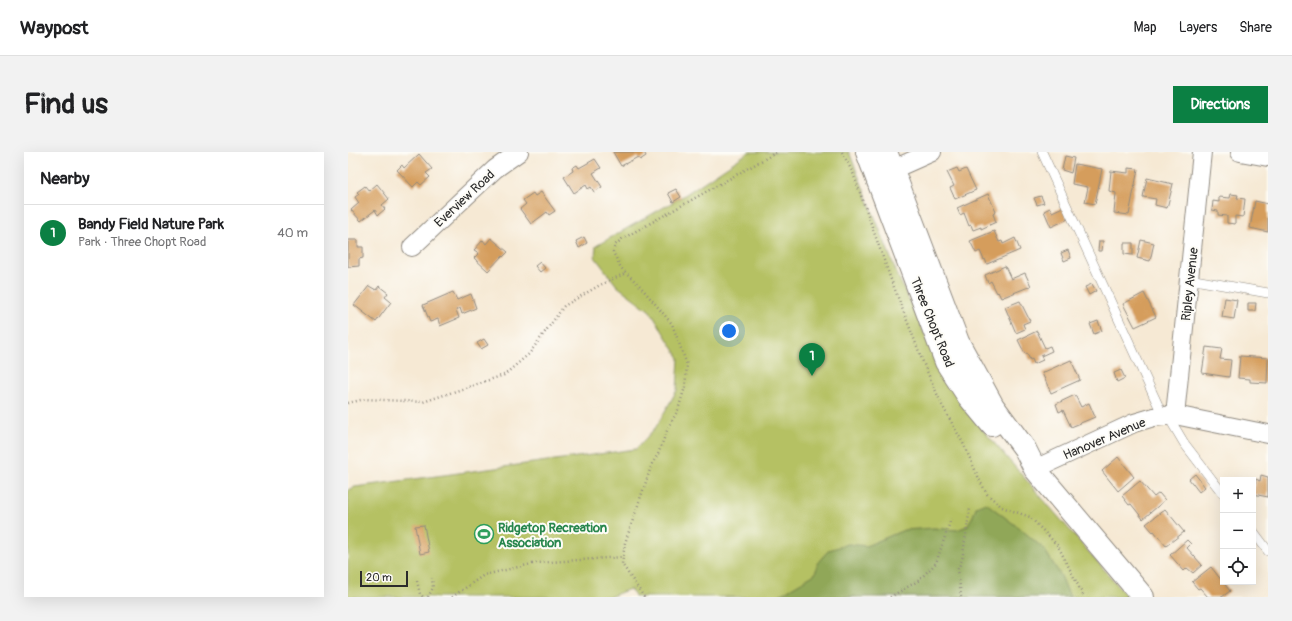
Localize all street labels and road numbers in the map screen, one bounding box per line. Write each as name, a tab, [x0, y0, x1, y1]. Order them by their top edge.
street label: Everview Road	[431, 167, 498, 231]
street label: Ripley Avenue	[1178, 246, 1202, 322]
street label: Three Chopt Road	[907, 275, 957, 370]
street label: Hanover Avenue	[1061, 414, 1149, 464]

